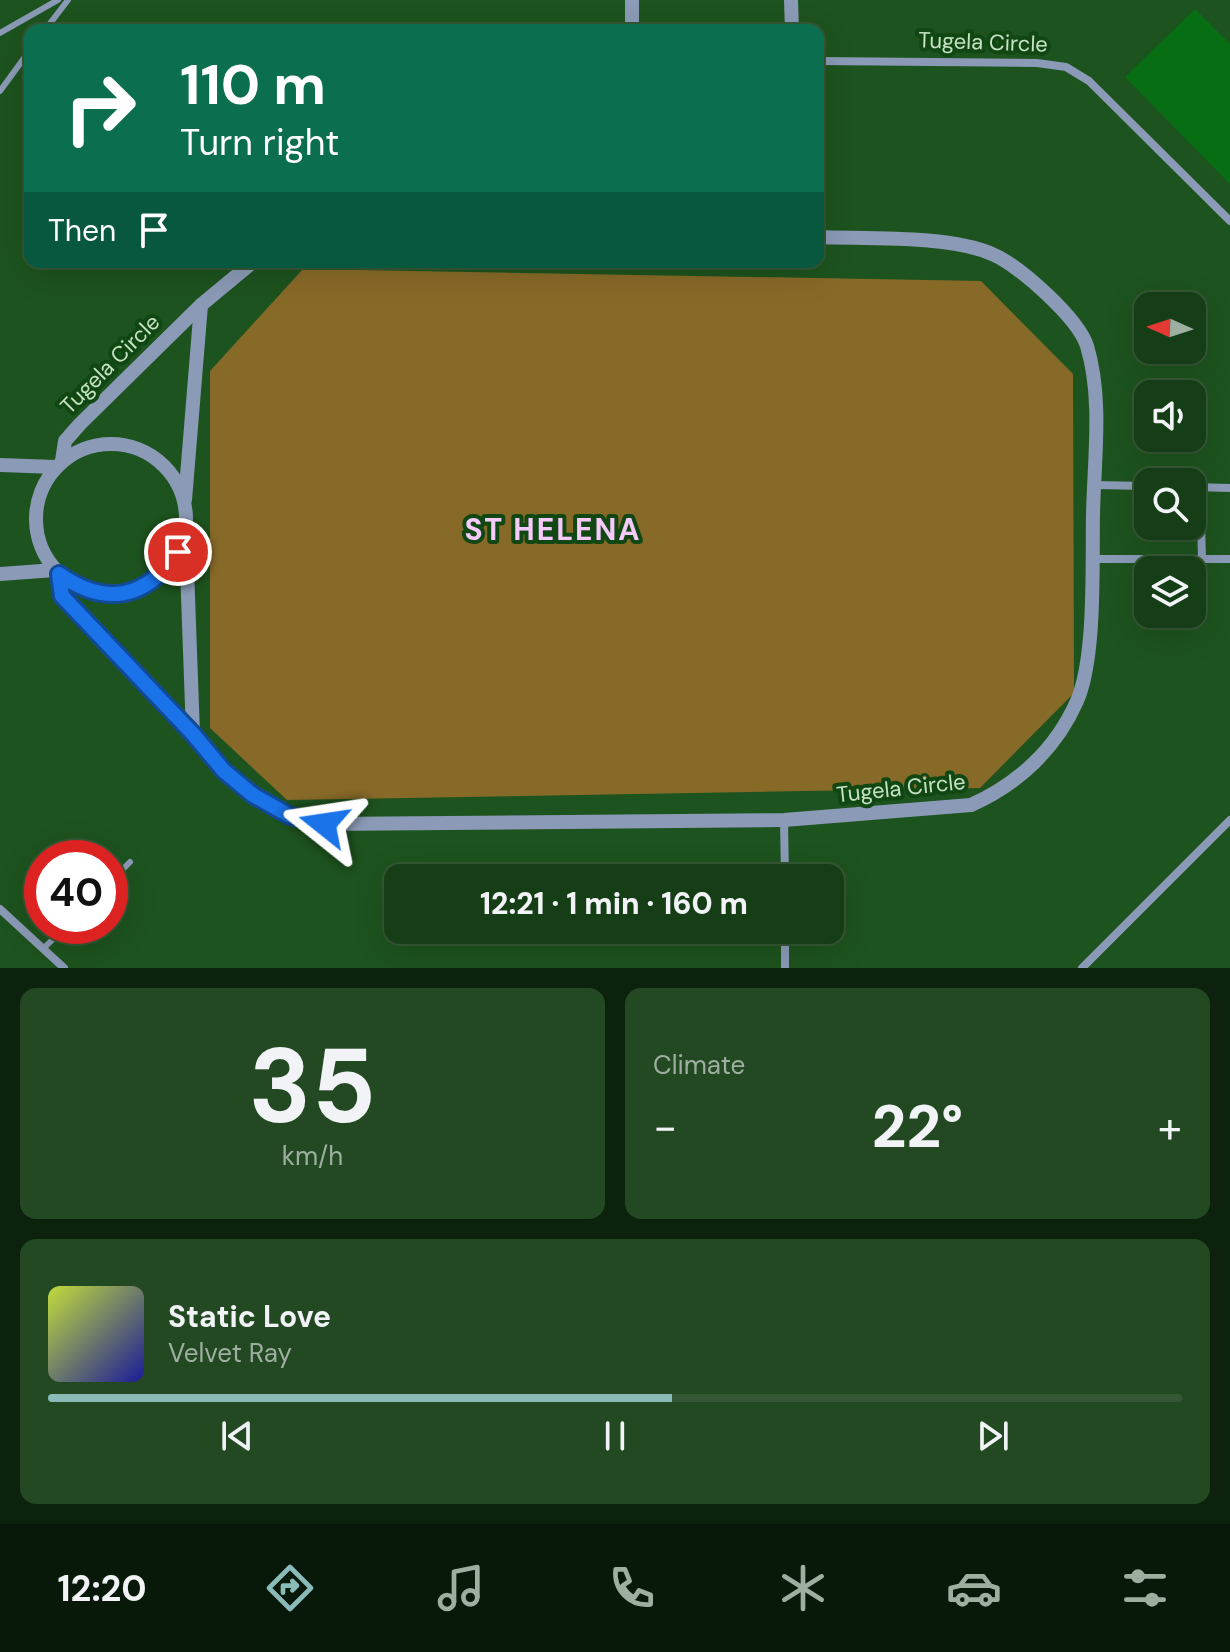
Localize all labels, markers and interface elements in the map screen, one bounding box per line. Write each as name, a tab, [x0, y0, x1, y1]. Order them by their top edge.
street label: Tugela Circle	[918, 25, 1048, 59]
text: 110 m	[180, 48, 326, 121]
icon: right	[48, 56, 152, 160]
text: Turn right	[180, 119, 339, 166]
icon: arrive	[132, 208, 176, 252]
text: Then	[48, 211, 116, 250]
north arrow	[1134, 292, 1206, 364]
map controls	[1134, 292, 1206, 628]
street label: Tugela Circle	[54, 308, 166, 420]
button: sound	[1134, 380, 1206, 452]
button: search	[1134, 468, 1206, 540]
district label: ST HELENA	[464, 510, 642, 549]
pin	[144, 518, 212, 586]
icon: arrive	[156, 530, 200, 574]
button: layers	[1134, 556, 1206, 628]
street label: Tugela Circle	[835, 767, 967, 809]
position arrow	[282, 782, 366, 866]
speed limit sign: 40	[24, 840, 128, 944]
text: 12:21 · 1 min · 160 m	[480, 884, 748, 923]
text: 35	[249, 1019, 376, 1154]
text: Climate	[653, 1048, 745, 1082]
text: 22°	[872, 1087, 963, 1166]
text: −	[653, 1098, 677, 1156]
text: +	[1158, 1098, 1182, 1156]
text: km/h	[282, 1139, 343, 1173]
text: Static Love	[168, 1297, 331, 1336]
text: Velvet Ray	[168, 1336, 292, 1370]
icon: previous	[215, 1414, 259, 1458]
icon: pause	[593, 1414, 637, 1458]
icon: next	[971, 1414, 1015, 1458]
icon: directions	[262, 1560, 318, 1616]
icon: music	[433, 1560, 489, 1616]
icon: phone	[604, 1560, 660, 1616]
icon: climate	[775, 1560, 831, 1616]
icon: car	[946, 1560, 1002, 1616]
icon: filters	[1117, 1560, 1173, 1616]
text: 12:20	[58, 1565, 147, 1612]

